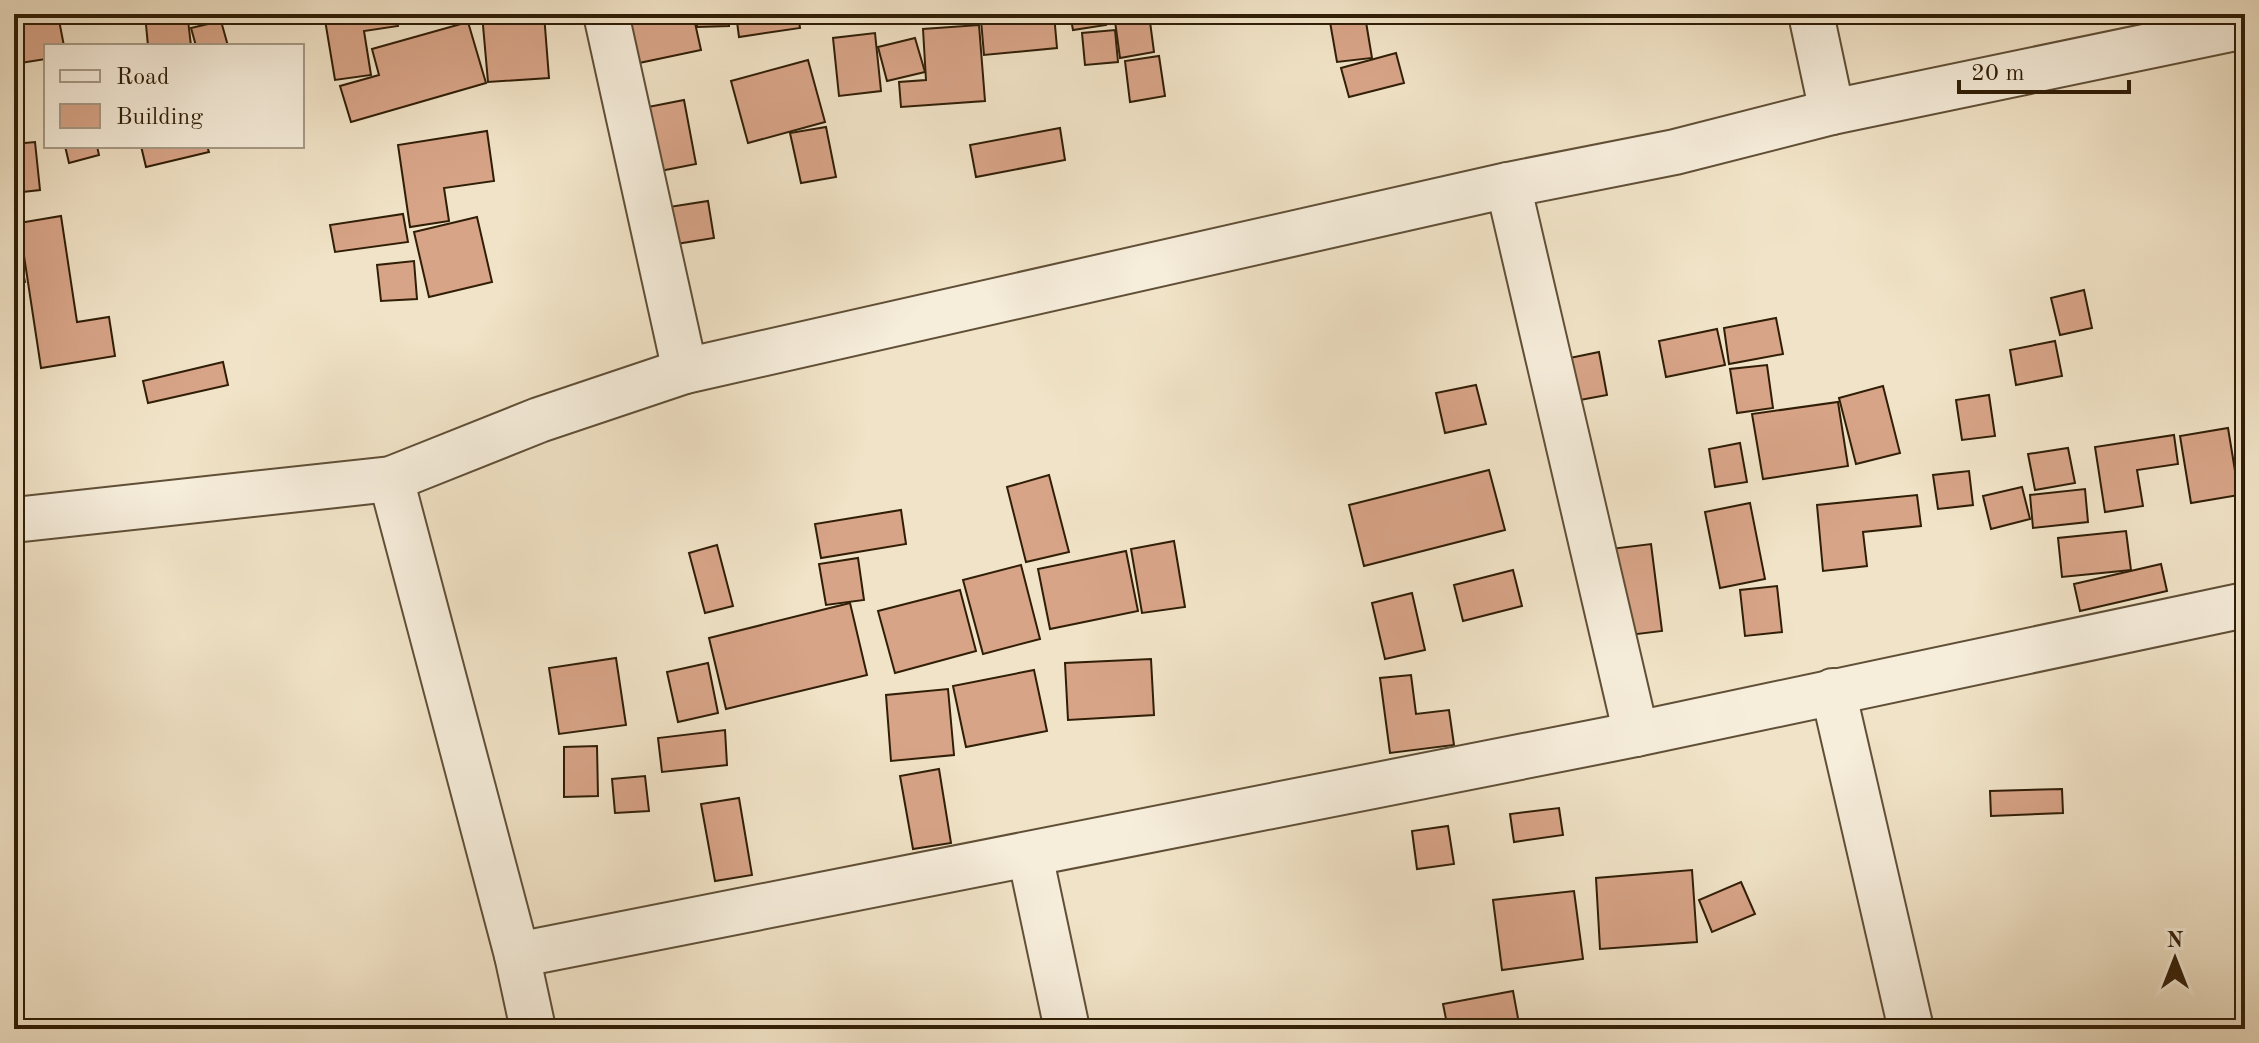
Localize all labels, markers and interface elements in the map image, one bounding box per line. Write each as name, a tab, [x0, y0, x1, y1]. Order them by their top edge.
legend	[44, 44, 304, 148]
scale bar	[1959, 44, 2129, 94]
text: 20 m	[1971, 62, 2025, 86]
text: Road	[116, 66, 169, 90]
text: Building	[116, 106, 203, 130]
north arrow	[2135, 919, 2215, 999]
text: N	[2167, 930, 2184, 952]

